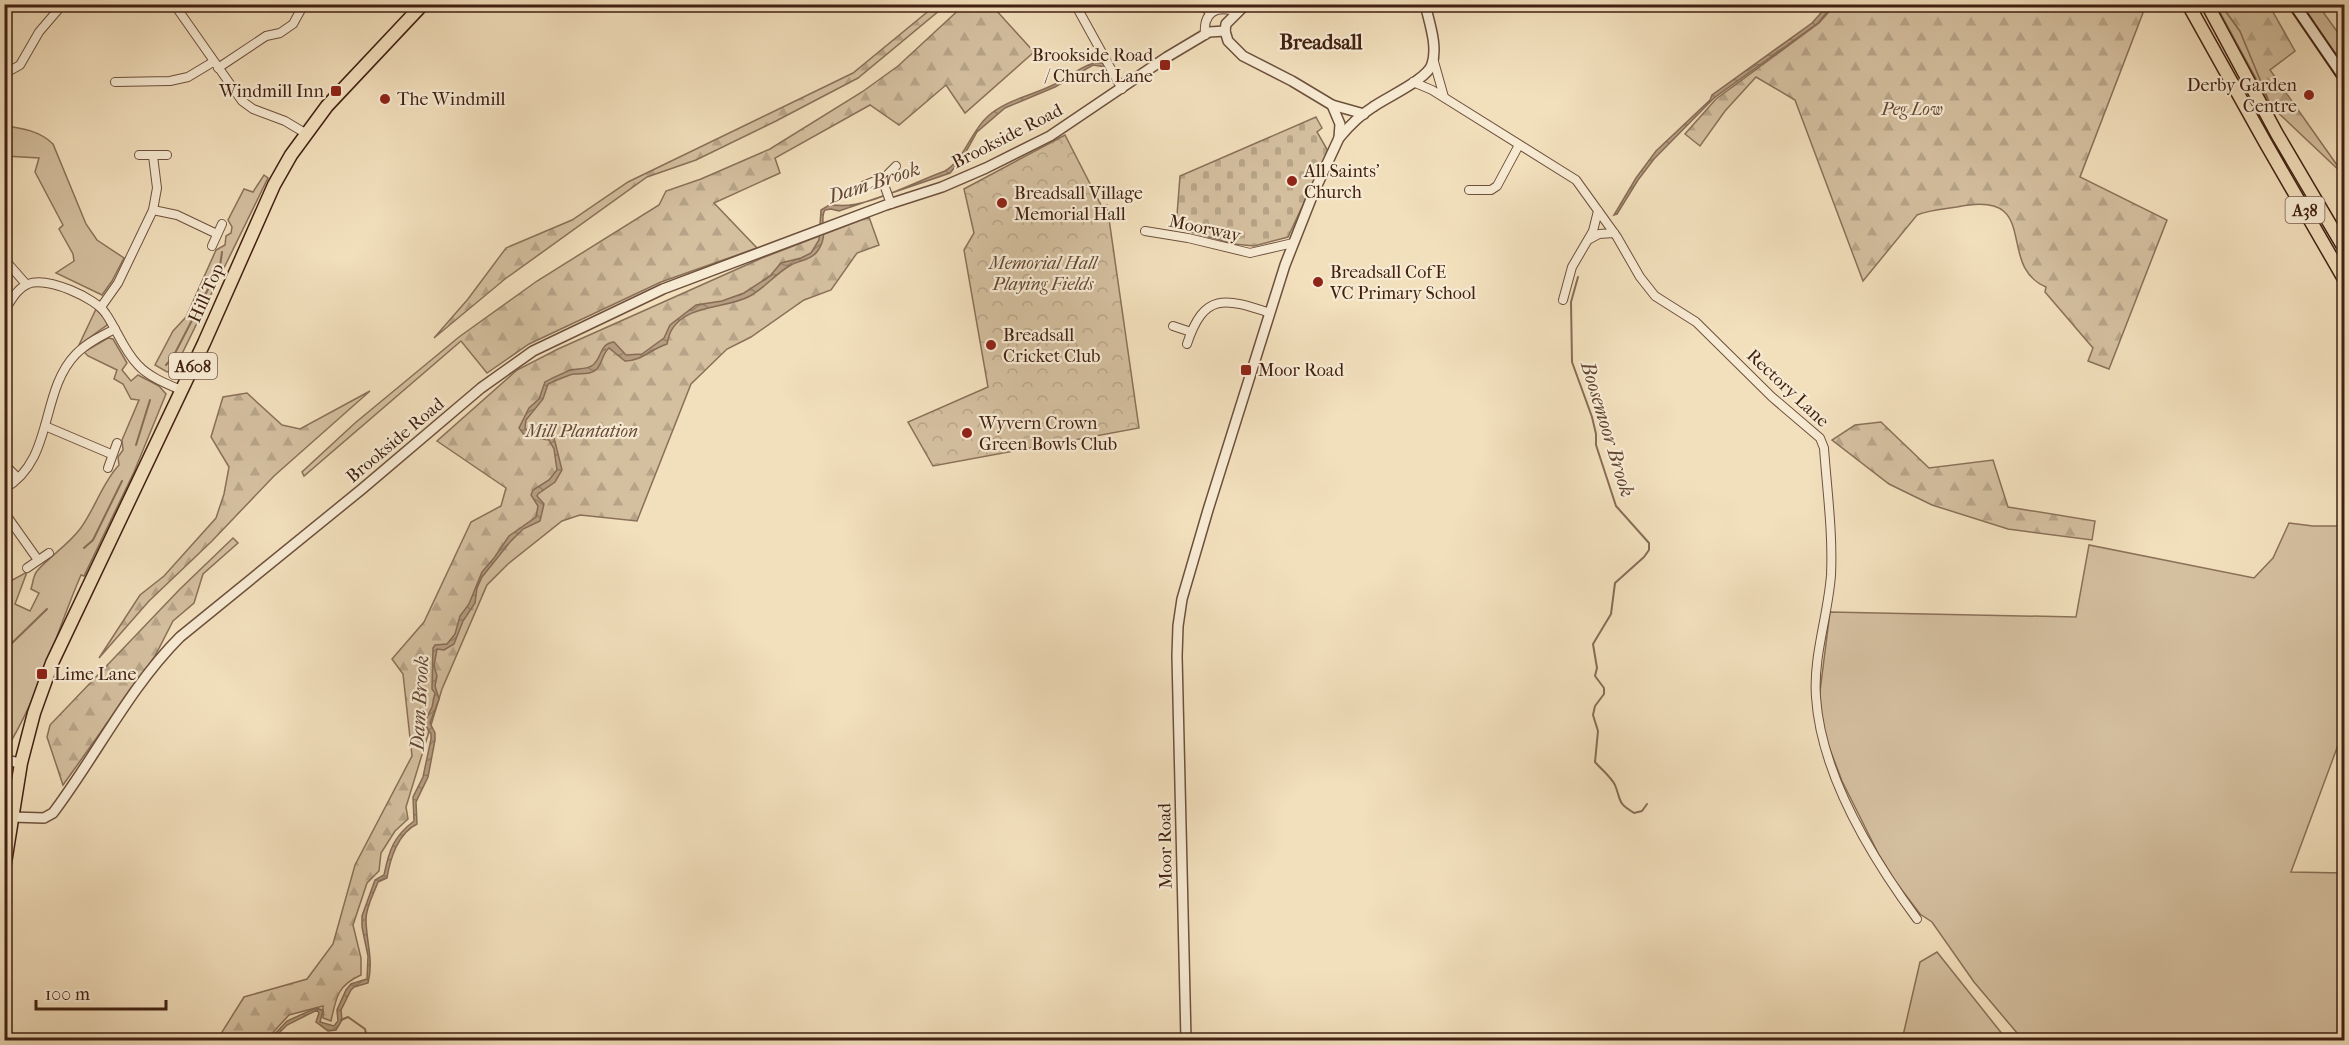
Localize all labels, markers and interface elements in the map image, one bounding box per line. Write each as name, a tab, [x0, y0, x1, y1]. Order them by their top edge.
district label: Breadsall	[1279, 30, 1363, 54]
place label: Brookside Road / Church Lane	[1032, 45, 1153, 87]
marker: Brookside Road / Church Lane	[1158, 58, 1172, 72]
place label: Derby Garden Centre	[2187, 75, 2298, 117]
place label: Windmill Inn	[218, 81, 325, 102]
marker: Windmill Inn	[329, 84, 343, 98]
marker: Derby Garden Centre	[2302, 88, 2316, 102]
place label: The Windmill	[397, 89, 506, 110]
marker: The Windmill	[378, 92, 392, 106]
park label: Peg Low	[1880, 99, 1943, 120]
street label: Brookside Road	[949, 100, 1066, 173]
water label: Dam Brook	[823, 157, 923, 209]
place label: All Saints' Church	[1303, 161, 1380, 203]
marker: All Saints' Church	[1285, 174, 1299, 188]
place label: Breadsall Village Memorial Hall	[1014, 183, 1143, 225]
marker: Breadsall Village Memorial Hall	[995, 196, 1009, 210]
road number: A38	[2286, 197, 2324, 223]
street label: Moorway	[1167, 211, 1244, 247]
park label: Memorial Hall Playing Fields	[987, 253, 1100, 295]
street label: Hill Top	[184, 260, 229, 326]
place label: Breadsall CofE VC Primary School	[1329, 262, 1476, 304]
marker: Breadsall CofE VC Primary School	[1311, 275, 1325, 289]
place label: Breadsall Cricket Club	[1003, 325, 1100, 367]
marker: Breadsall Cricket Club	[984, 338, 998, 352]
street label: Rectory Lane	[1742, 345, 1833, 432]
road number: A608	[169, 353, 217, 379]
water label: Boosemoor Brook	[1576, 358, 1639, 500]
place label: Moor Road	[1258, 360, 1344, 381]
marker: Moor Road	[1239, 363, 1253, 377]
street label: Brookside Road	[342, 393, 449, 487]
place label: Wyvern Crown Green Bowls Club	[978, 413, 1117, 455]
park label: Mill Plantation	[524, 421, 638, 442]
marker: Wyvern Crown Green Bowls Club	[960, 426, 974, 440]
water label: Dam Brook	[405, 655, 433, 753]
place label: Lime Lane	[54, 664, 136, 685]
marker: Lime Lane	[35, 667, 49, 681]
street label: Moor Road	[1154, 803, 1177, 889]
scale bar	[36, 973, 166, 1011]
text: 100 m	[45, 984, 90, 1005]

